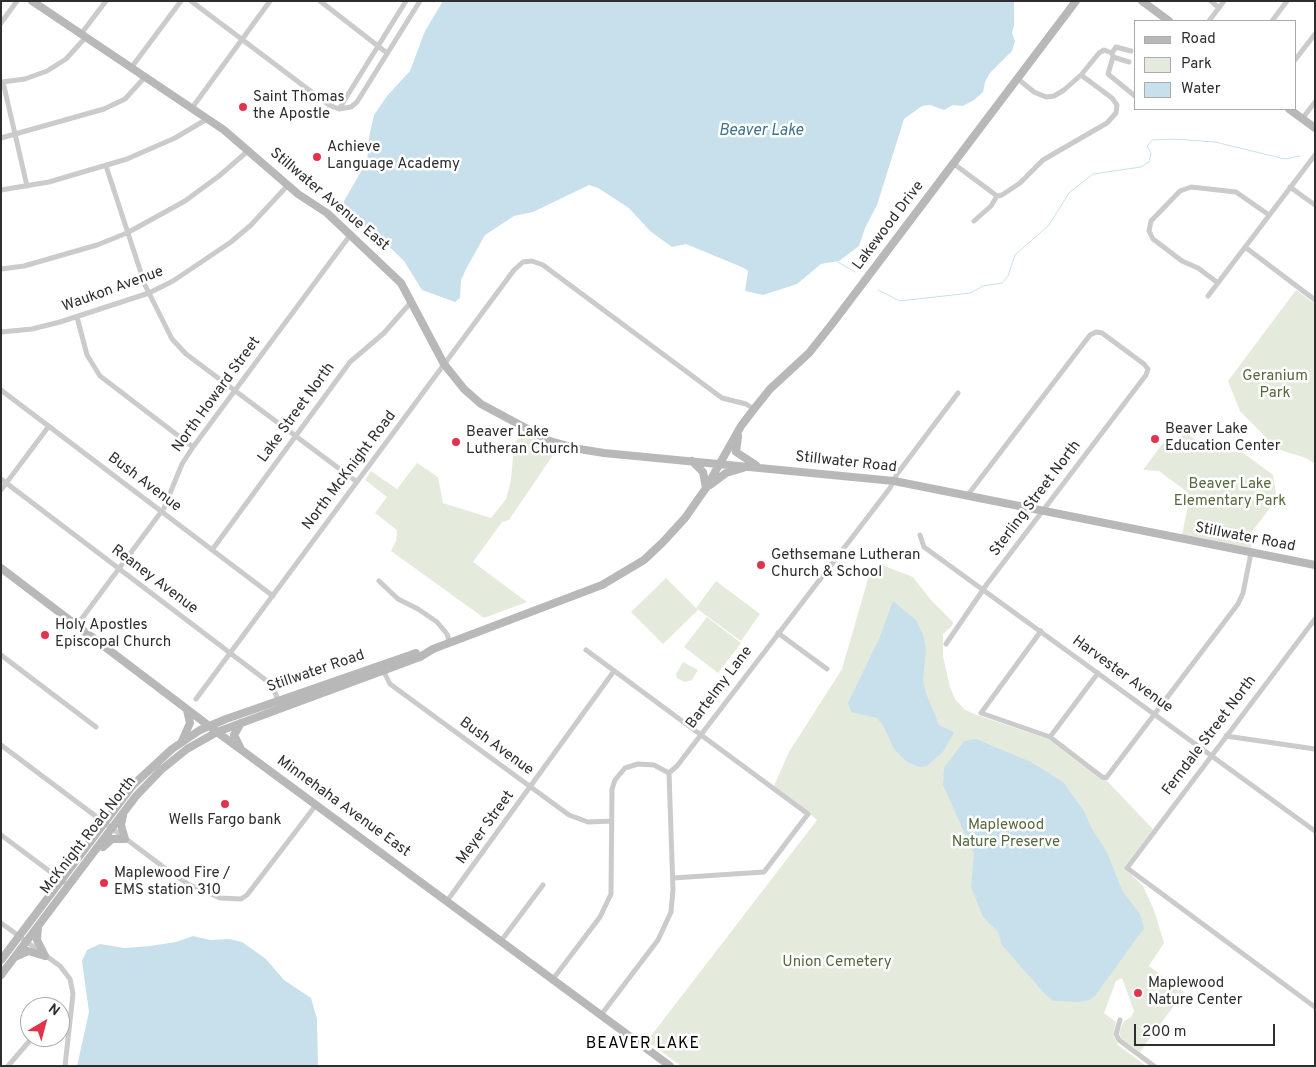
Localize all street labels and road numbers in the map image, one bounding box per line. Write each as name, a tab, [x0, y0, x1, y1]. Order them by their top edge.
street label: Stillwater Avenue East	[266, 145, 392, 255]
street label: Lakewood Drive	[850, 178, 928, 274]
street label: Waukon Avenue	[60, 263, 166, 317]
street label: North Howard Street	[169, 334, 265, 456]
street label: Lake Street North	[255, 360, 339, 466]
street label: North McKnight Road	[299, 408, 401, 534]
street label: Sterling Street North	[987, 438, 1085, 560]
street label: Stillwater Road	[794, 449, 898, 477]
street label: Bush Avenue	[104, 450, 184, 516]
street label: Stillwater Road	[1193, 519, 1297, 557]
street label: Reaney Avenue	[107, 542, 201, 618]
street label: Harvester Avenue	[1068, 633, 1176, 717]
street label: Bartelmy Lane	[683, 643, 757, 733]
street label: Stillwater Road	[265, 647, 367, 697]
street label: Ferndale Street North	[1159, 673, 1261, 799]
street label: Bush Avenue	[455, 714, 537, 780]
street label: Minnehaha Avenue East	[273, 753, 413, 861]
street label: McKnight Road North	[37, 773, 141, 899]
street label: Meyer Street	[453, 788, 519, 868]

